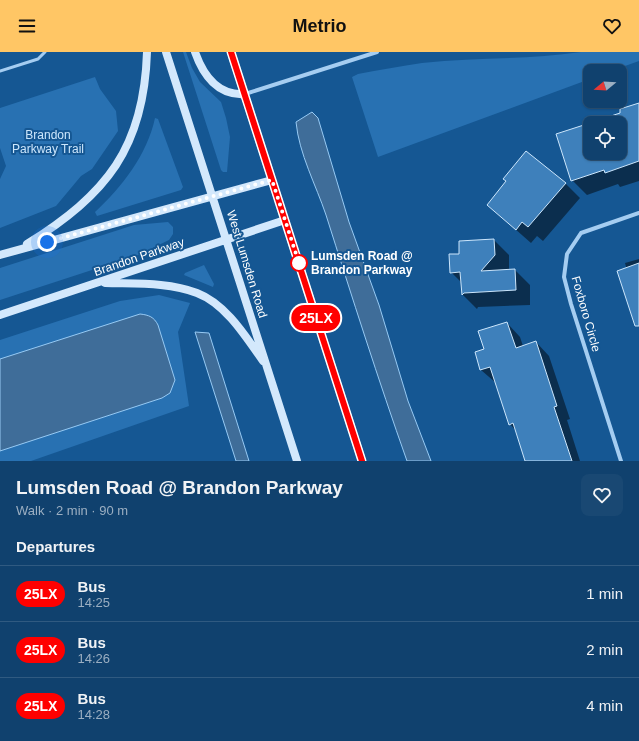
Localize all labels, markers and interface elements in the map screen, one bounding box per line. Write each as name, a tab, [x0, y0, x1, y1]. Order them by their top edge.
icon: menu	[16, 15, 38, 37]
icon: heart	[601, 15, 623, 37]
text: Metrio	[293, 16, 347, 36]
north arrow	[583, 64, 627, 108]
map controls	[583, 64, 627, 160]
button: locate	[583, 116, 627, 160]
park label: Brandon Parkway Trail	[12, 128, 84, 156]
street label: West Lumsden Road	[224, 208, 270, 320]
your location	[37, 232, 57, 252]
street label: Brandon Parkway	[92, 235, 186, 279]
place label: Lumsden Road @ Brandon Parkway	[311, 249, 413, 277]
marker: Lumsden Road @ Brandon Parkway	[290, 254, 308, 272]
street label: Foxboro Circle	[569, 275, 604, 354]
line badge: 25LX	[288, 305, 344, 331]
text: 25LX	[299, 310, 333, 326]
button: heart	[581, 474, 623, 516]
text: Lumsden Road @ Brandon Parkway	[16, 477, 343, 498]
text: Walk · 2 min · 90 m	[16, 503, 128, 518]
text: Departures	[16, 538, 95, 555]
text: Bus	[77, 578, 106, 595]
text: 1 min	[586, 585, 623, 602]
text: 25LX	[24, 586, 57, 602]
text: 14:25	[77, 595, 110, 610]
text: Bus	[77, 634, 106, 651]
text: 2 min	[586, 641, 623, 658]
text: 25LX	[24, 642, 57, 658]
text: 14:26	[77, 651, 110, 666]
text: Bus	[77, 690, 106, 707]
text: 4 min	[586, 697, 623, 714]
text: 25LX	[24, 698, 57, 714]
text: 14:28	[77, 707, 110, 722]

